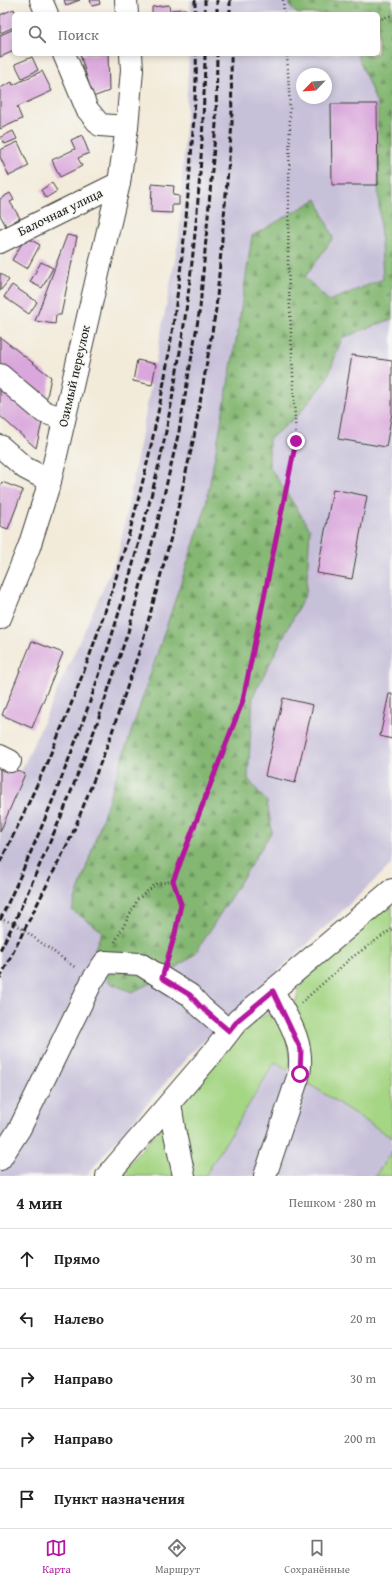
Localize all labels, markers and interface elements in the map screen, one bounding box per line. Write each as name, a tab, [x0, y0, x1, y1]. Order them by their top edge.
search box	[12, 12, 380, 56]
icon: search	[26, 23, 48, 45]
text: Поиск	[58, 24, 99, 45]
north arrow	[296, 68, 332, 104]
street label: Балочная улица	[14, 183, 106, 241]
street label: Озимый переулок	[53, 323, 95, 429]
route end	[287, 432, 305, 450]
route start	[291, 1065, 309, 1083]
text: 4 мин	[16, 1190, 62, 1215]
text: Пешком · 280 m	[289, 1193, 376, 1212]
icon: ahead	[16, 1248, 38, 1270]
text: Прямо	[54, 1248, 100, 1269]
text: 30 m	[350, 1249, 376, 1268]
icon: left	[16, 1308, 38, 1330]
text: Налево	[54, 1308, 104, 1329]
text: 20 m	[350, 1309, 376, 1328]
icon: right	[16, 1368, 38, 1390]
text: Направо	[54, 1368, 113, 1389]
text: 30 m	[350, 1369, 376, 1388]
icon: right	[16, 1428, 38, 1450]
text: Направо	[54, 1428, 113, 1449]
text: 200 m	[344, 1429, 376, 1448]
icon: arrive	[16, 1488, 38, 1510]
text: Пункт назначения	[54, 1488, 185, 1509]
tab: Карта	[42, 1537, 71, 1577]
tab: Маршрут	[155, 1537, 200, 1577]
tab: Сохранённые	[284, 1537, 350, 1577]

